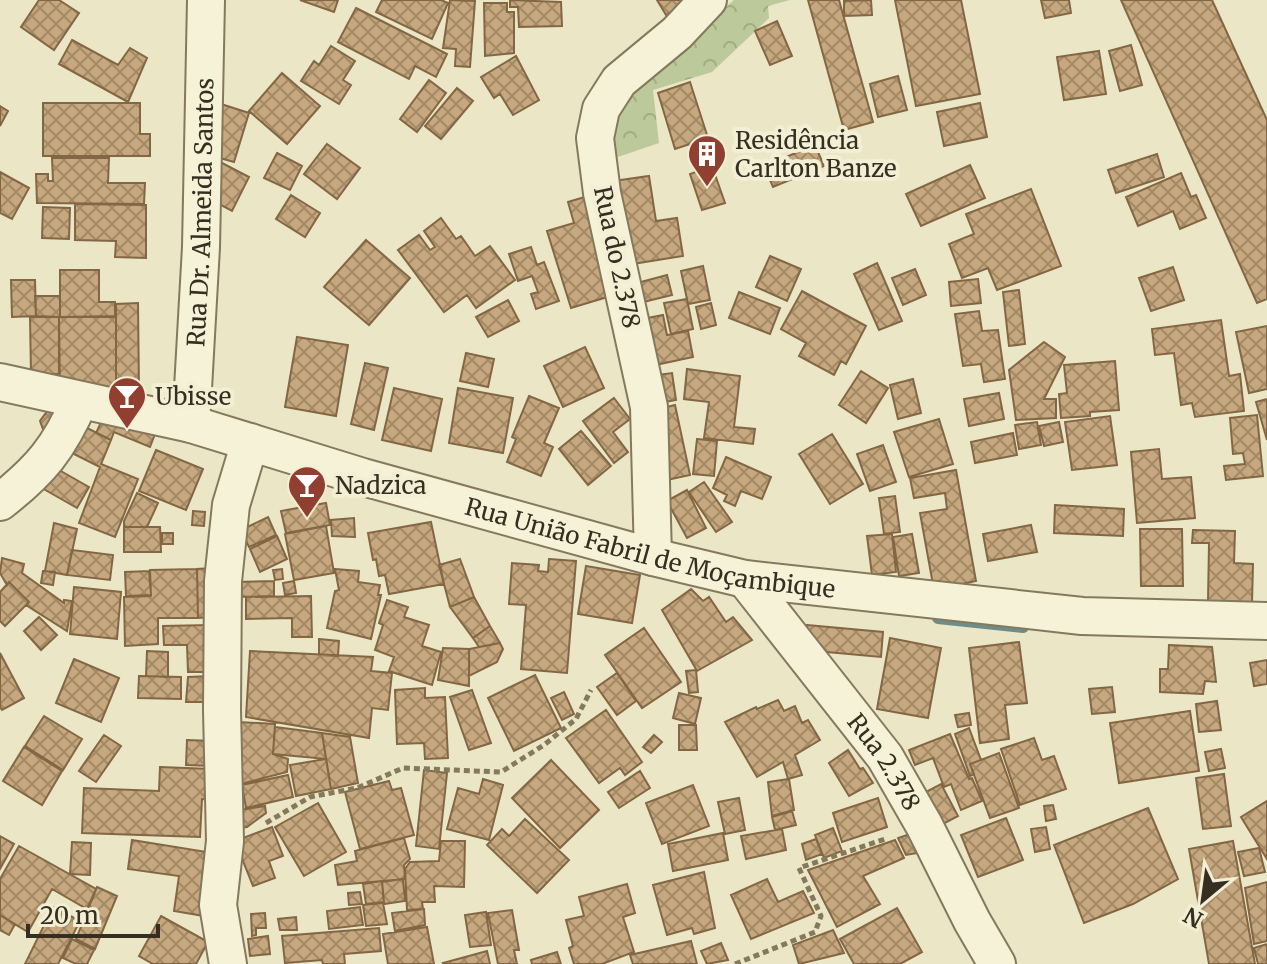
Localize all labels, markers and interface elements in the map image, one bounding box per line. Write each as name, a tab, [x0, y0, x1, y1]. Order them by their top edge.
street label: Rua Dr. Almeida Santos	[180, 77, 220, 348]
place label: Residência Carlton Banze	[735, 125, 896, 184]
building icon: Residência Carlton Banze	[686, 133, 728, 188]
street label: Rua do 2.378	[587, 183, 647, 331]
bar icon: Ubisse	[106, 375, 148, 430]
place label: Ubisse	[155, 381, 231, 412]
bar icon: Nadzica	[286, 464, 328, 519]
place label: Nadzica	[335, 470, 426, 501]
street label: Rua União Fabril de Moçambique	[462, 490, 837, 604]
street label: Rua 2.378	[841, 707, 928, 816]
north arrow	[1163, 860, 1243, 940]
scale bar	[28, 888, 158, 938]
text: 20 m	[40, 900, 99, 931]
text: N	[1178, 901, 1208, 934]

